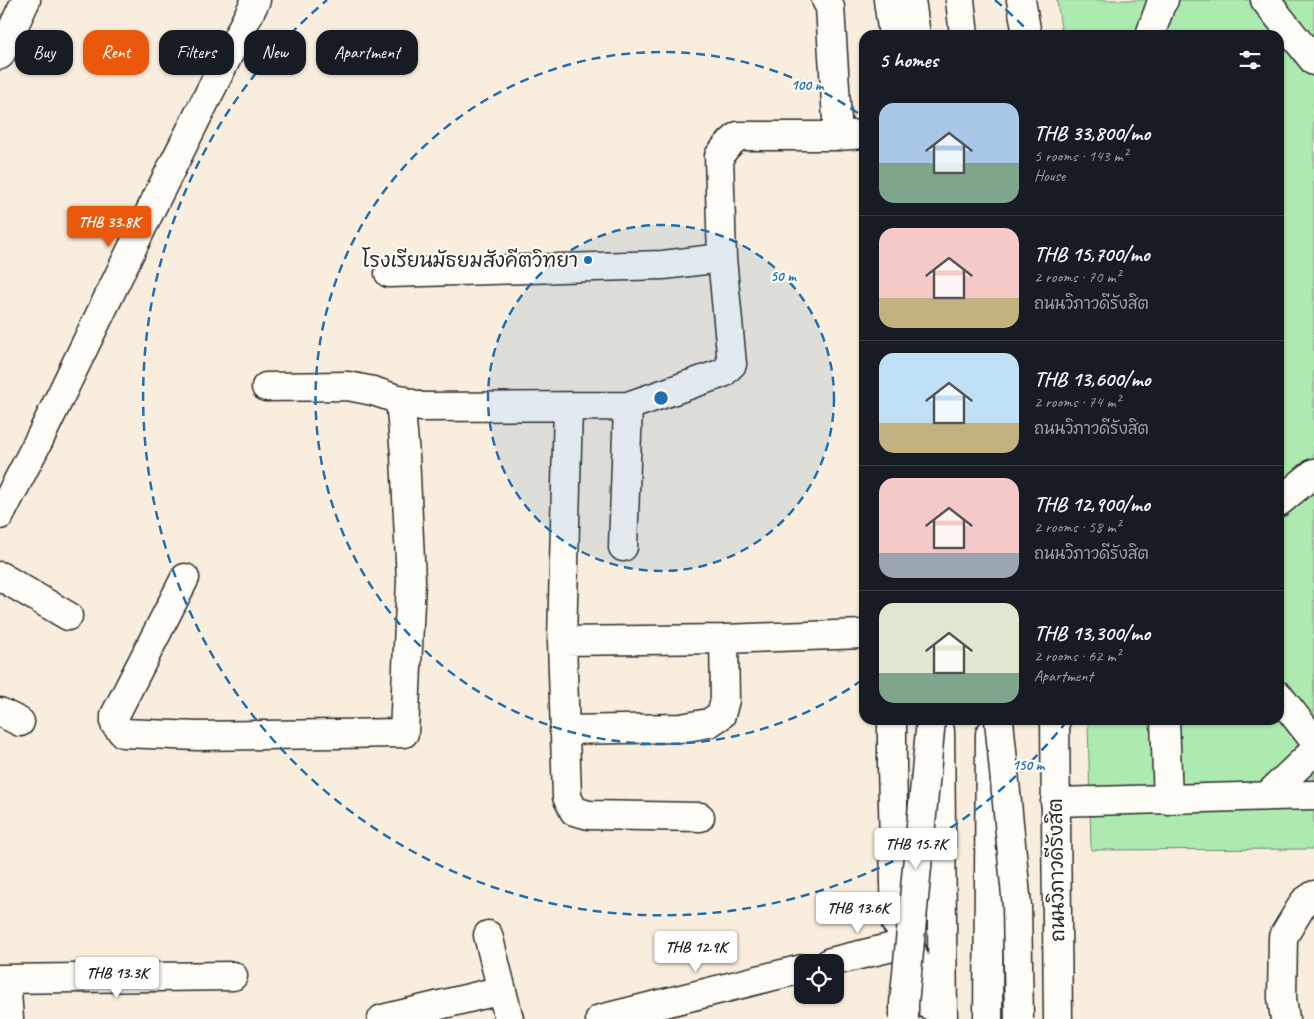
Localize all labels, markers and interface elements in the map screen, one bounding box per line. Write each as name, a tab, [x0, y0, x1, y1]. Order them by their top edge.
chip: Buy	[15, 30, 73, 75]
chip: Rent	[83, 30, 149, 75]
chip: Filters	[159, 30, 234, 75]
chip: New	[244, 30, 306, 75]
chip: Apartment	[316, 30, 418, 75]
icon: filters	[1236, 46, 1264, 74]
text: 5 homes	[879, 47, 938, 73]
text: 100 m	[791, 76, 825, 95]
text: THB 33,800/mo	[1034, 120, 1150, 146]
icon: home	[919, 123, 979, 183]
text: 5 rooms · 143 m²	[1034, 146, 1128, 166]
text: House	[1034, 166, 1065, 186]
pin: THB 33.8K	[52, 206, 166, 248]
text: THB 33.8K	[78, 212, 140, 232]
text: THB 15,700/mo	[1034, 241, 1150, 267]
place label: โรงเรียนมัธยมสังคีตวิทยา	[362, 247, 578, 273]
icon: home	[919, 248, 979, 308]
marker: โรงเรียนมัธยมสังคีตวิทยา	[582, 254, 594, 266]
text: 50 m	[770, 267, 797, 286]
text: 2 rooms · 70 m²	[1034, 267, 1120, 287]
text: ถนนวิภาวดีรังสิต	[1034, 294, 1149, 314]
text: THB 13,600/mo	[1034, 366, 1150, 392]
icon: home	[919, 373, 979, 433]
centre of rings	[652, 389, 670, 407]
text: 2 rooms · 74 m²	[1034, 392, 1120, 412]
text: ถนนวิภาวดีรังสิต	[1034, 419, 1149, 439]
text: THB 12,900/mo	[1034, 491, 1150, 517]
icon: home	[919, 498, 979, 558]
text: 2 rooms · 58 m²	[1034, 517, 1120, 537]
text: ถนนวิภาวดีรังสิต	[1034, 544, 1149, 564]
text: THB 13,300/mo	[1034, 620, 1150, 646]
icon: home	[919, 623, 979, 683]
text: 2 rooms · 62 m²	[1034, 646, 1120, 666]
text: Apartment	[1034, 666, 1093, 686]
text: 150 m	[1012, 756, 1046, 775]
street label: ถนนวิภาวดีรังสิต	[1043, 798, 1070, 942]
pin: THB 15.7K	[859, 828, 973, 870]
text: THB 15.7K	[885, 834, 947, 854]
pin: THB 13.6K	[801, 892, 915, 934]
text: THB 13.6K	[827, 898, 889, 918]
pin: THB 12.9K	[639, 930, 753, 973]
text: THB 12.9K	[665, 937, 727, 957]
map controls	[794, 954, 844, 1004]
button: locate	[794, 954, 844, 1004]
pin: THB 13.3K	[60, 956, 174, 999]
text: THB 13.3K	[86, 963, 148, 983]

